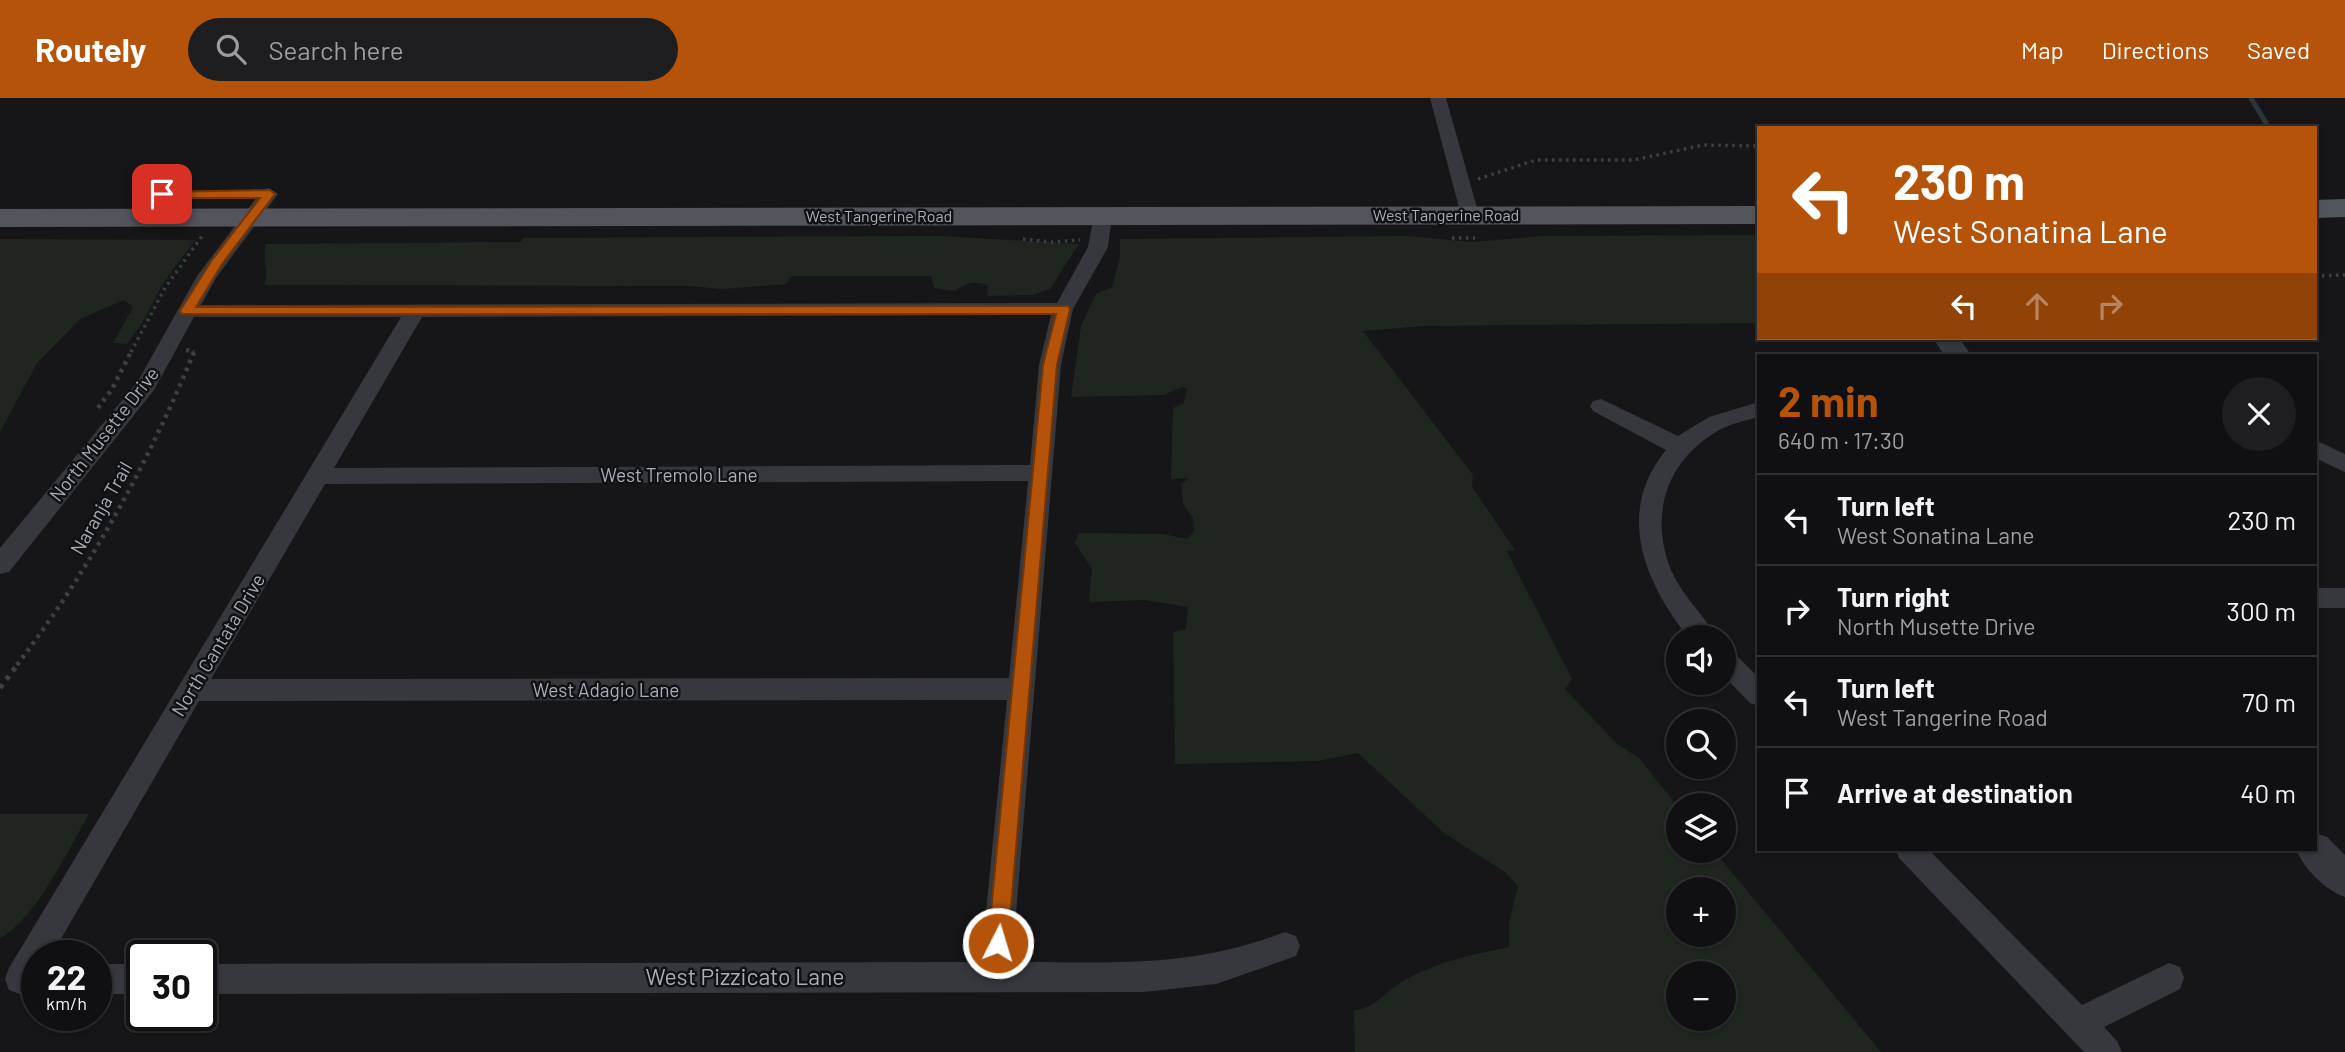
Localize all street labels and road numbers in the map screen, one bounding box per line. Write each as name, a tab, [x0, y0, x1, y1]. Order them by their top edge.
street label: West Tangerine Road	[1373, 205, 1519, 224]
street label: West Tangerine Road	[806, 206, 952, 225]
street label: North Musette Drive	[44, 362, 163, 505]
street label: Naranja Trail	[65, 457, 136, 558]
street label: West Tremolo Lane	[600, 463, 758, 486]
street label: North Cantata Drive	[166, 569, 269, 720]
street label: West Adagio Lane	[533, 678, 679, 701]
street label: West Pizzicato Lane	[645, 962, 845, 990]

